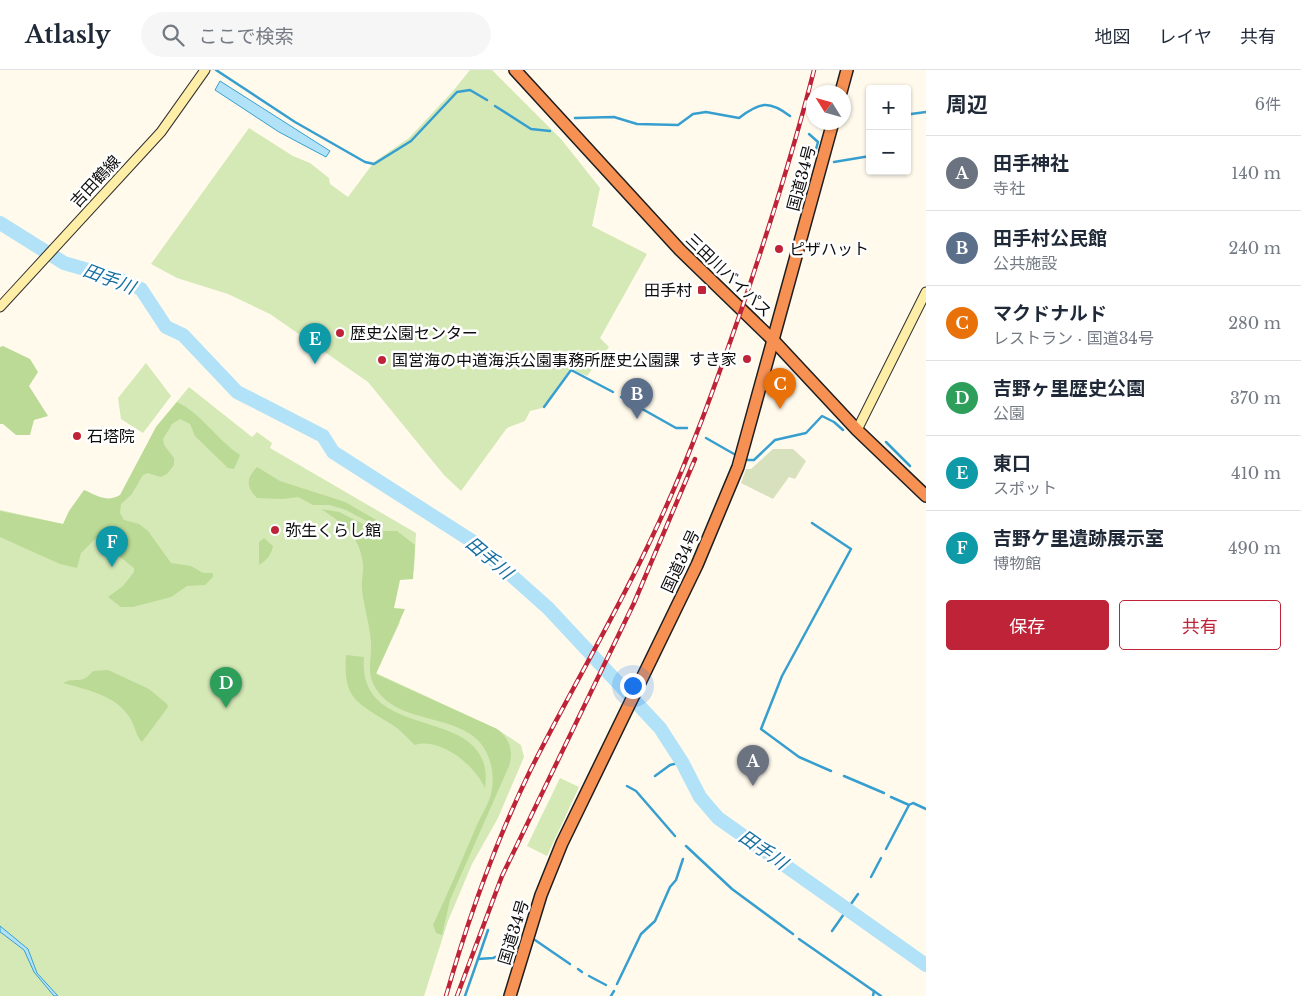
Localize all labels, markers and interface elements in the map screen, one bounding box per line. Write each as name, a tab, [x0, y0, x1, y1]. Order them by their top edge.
search box	[141, 12, 491, 57]
text: Atlasly	[25, 20, 111, 49]
icon: search	[159, 21, 187, 49]
text: ここで検索	[199, 25, 294, 48]
text: 地図	[1095, 26, 1131, 48]
text: レイヤ	[1159, 26, 1212, 48]
text: 共有	[1240, 26, 1276, 48]
north arrow	[806, 85, 851, 130]
map controls	[866, 85, 911, 175]
button: +	[866, 85, 911, 130]
text: 周辺	[946, 92, 988, 118]
text: 6件	[1255, 94, 1281, 114]
button: −	[866, 130, 911, 175]
street label: 国道34号	[783, 143, 819, 213]
street label: 吉田鶴線	[66, 151, 124, 211]
text: 田手神社	[993, 152, 1069, 175]
text: A	[956, 163, 968, 183]
text: 140 m	[1231, 163, 1281, 183]
text: 寺社	[993, 178, 1025, 198]
text: 田手村公民館	[993, 227, 1107, 250]
street label: 三田川バイパス	[682, 229, 776, 321]
text: B	[956, 238, 968, 258]
text: 240 m	[1229, 238, 1281, 258]
place label: ピザハット	[789, 239, 869, 259]
marker: ピザハット	[773, 243, 785, 255]
text: 公共施設	[993, 253, 1057, 273]
water label: 田手川	[80, 259, 140, 300]
place label: 田手村	[644, 280, 692, 300]
marker: 田手村	[696, 284, 708, 296]
text: マクドナルド	[993, 302, 1107, 325]
text: C	[955, 313, 969, 333]
text: 280 m	[1228, 313, 1281, 333]
pin: E	[299, 323, 331, 364]
place label: 歴史公園センター	[350, 323, 478, 343]
marker: 歴史公園センター	[334, 327, 346, 339]
text: レストラン · 国道34号	[993, 328, 1154, 348]
place label: すき家	[689, 349, 737, 369]
place label: 国営海の中道海浜公園事務所歴史公園課	[392, 350, 680, 370]
marker: すき家	[741, 353, 753, 365]
marker: 国営海の中道海浜公園事務所歴史公園課	[376, 354, 388, 366]
pin: C	[764, 368, 796, 409]
text: 吉野ヶ里歴史公園	[993, 377, 1145, 400]
pin: B	[621, 378, 653, 419]
text: D	[955, 388, 969, 408]
text: 370 m	[1230, 388, 1281, 408]
text: 公園	[993, 403, 1025, 423]
place label: 石塔院	[87, 426, 135, 446]
marker: 石塔院	[71, 430, 83, 442]
text: 東口	[993, 452, 1031, 475]
text: E	[956, 463, 968, 483]
text: 410 m	[1231, 463, 1281, 483]
text: スポット	[993, 478, 1057, 498]
place label: 弥生くらし館	[285, 520, 381, 540]
marker: 弥生くらし館	[269, 524, 281, 536]
pin: F	[96, 526, 128, 567]
street label: 国道34号	[657, 526, 703, 596]
text: 吉野ケ里遺跡展示室	[993, 527, 1164, 550]
water label: 田手川	[461, 532, 518, 585]
text: F	[956, 538, 968, 558]
text: 490 m	[1228, 538, 1281, 558]
text: 博物館	[993, 553, 1041, 573]
button: 保存	[946, 600, 1109, 650]
button: 共有	[1119, 600, 1281, 650]
pin: D	[210, 667, 242, 708]
your location	[620, 673, 646, 699]
pin: A	[737, 745, 769, 786]
water label: 田手川	[735, 826, 793, 876]
street label: 国道34号	[494, 897, 532, 967]

